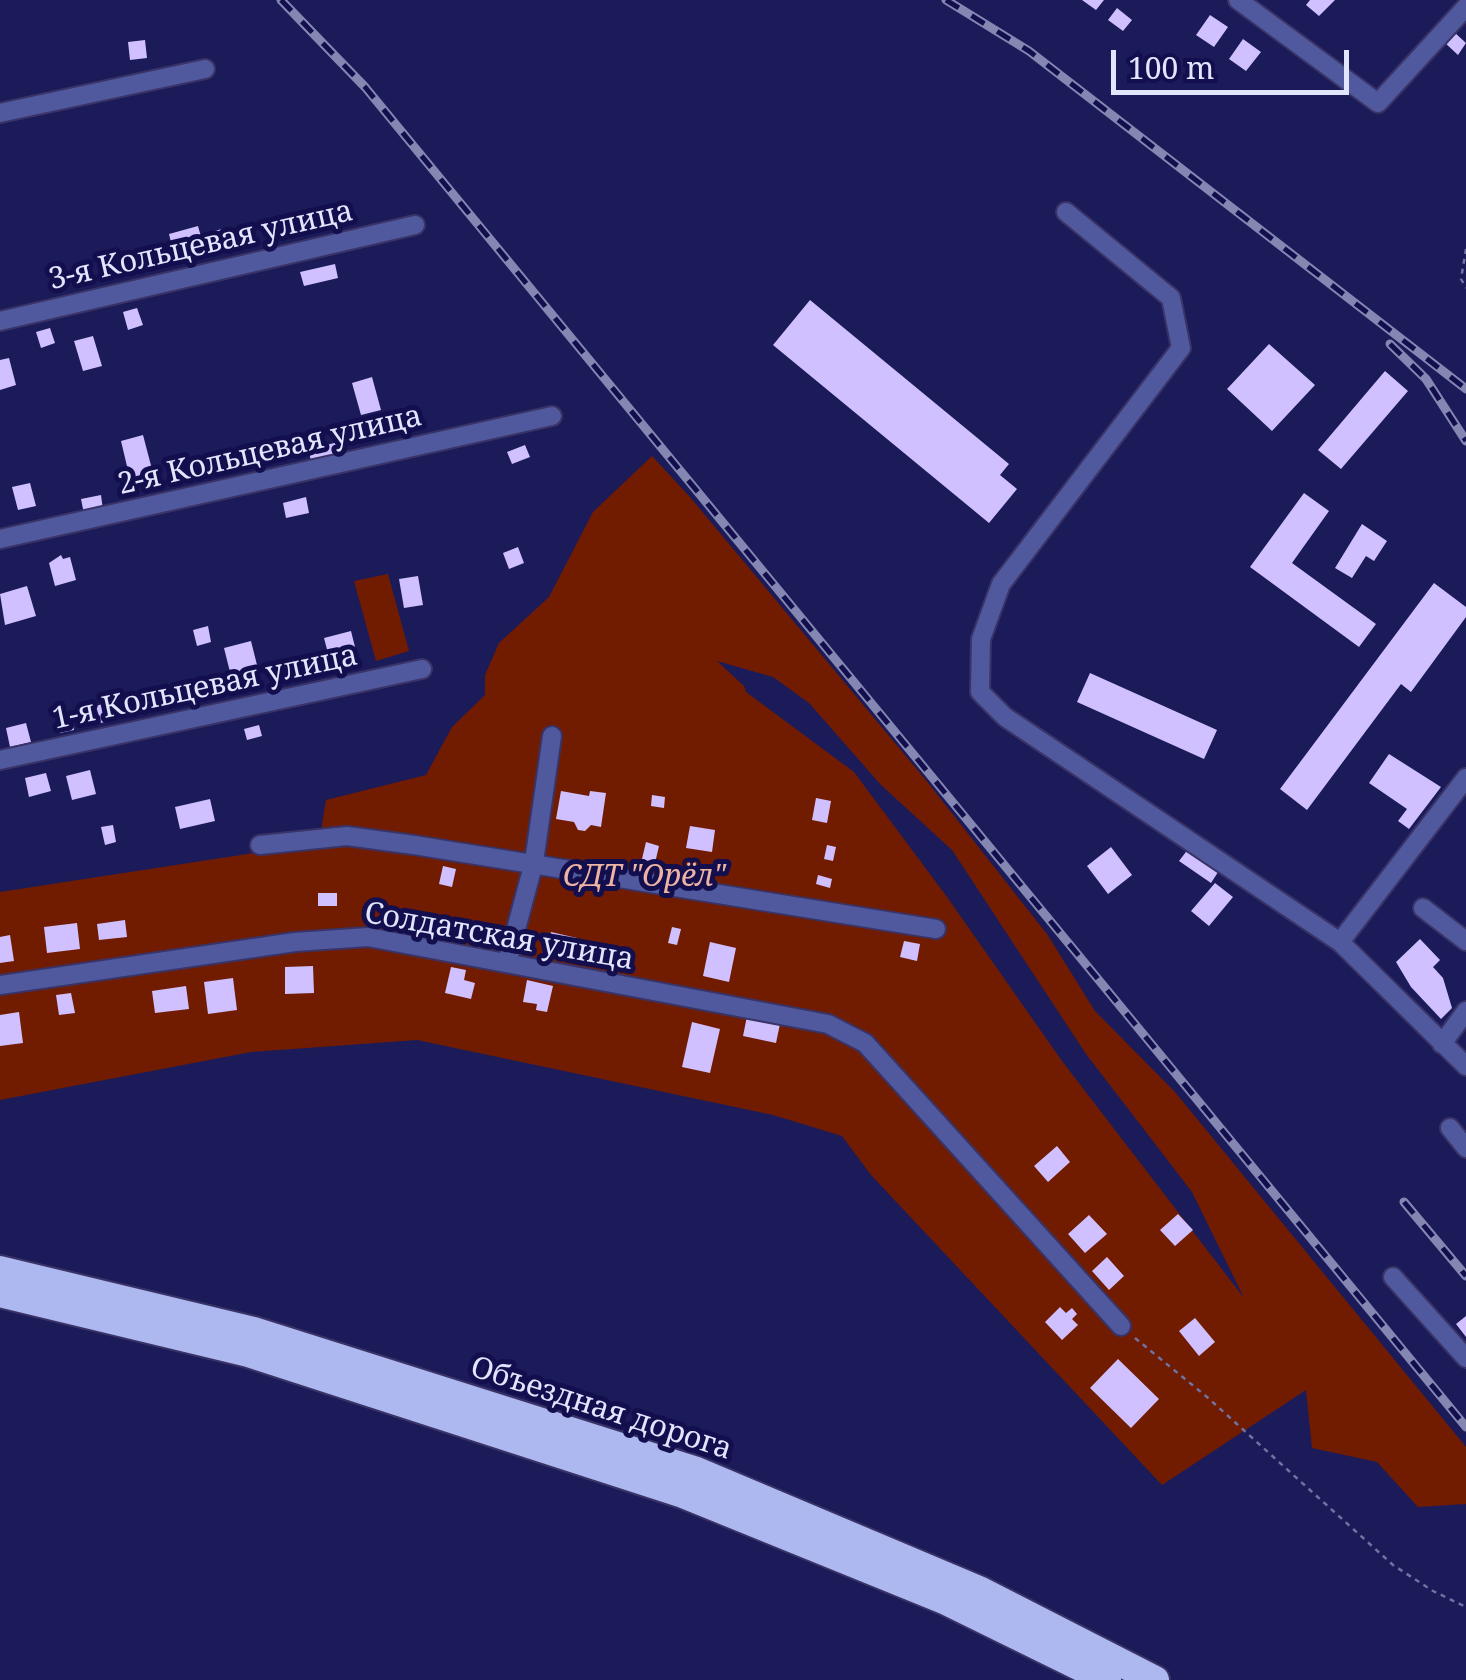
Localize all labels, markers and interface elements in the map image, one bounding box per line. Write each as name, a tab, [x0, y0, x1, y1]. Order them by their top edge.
scale bar	[1116, 30, 1354, 92]
text: 100 m	[1128, 47, 1214, 88]
street label: 3-я Кольцевая улица	[45, 193, 357, 299]
street label: 2-я Кольцевая улица	[114, 398, 426, 504]
street label: 1-я Кольцевая улица	[49, 638, 361, 738]
park label: СДТ "Орёл"	[562, 859, 726, 895]
street label: Солдатская улица	[362, 896, 636, 978]
street label: Объездная дорога	[466, 1350, 736, 1468]

